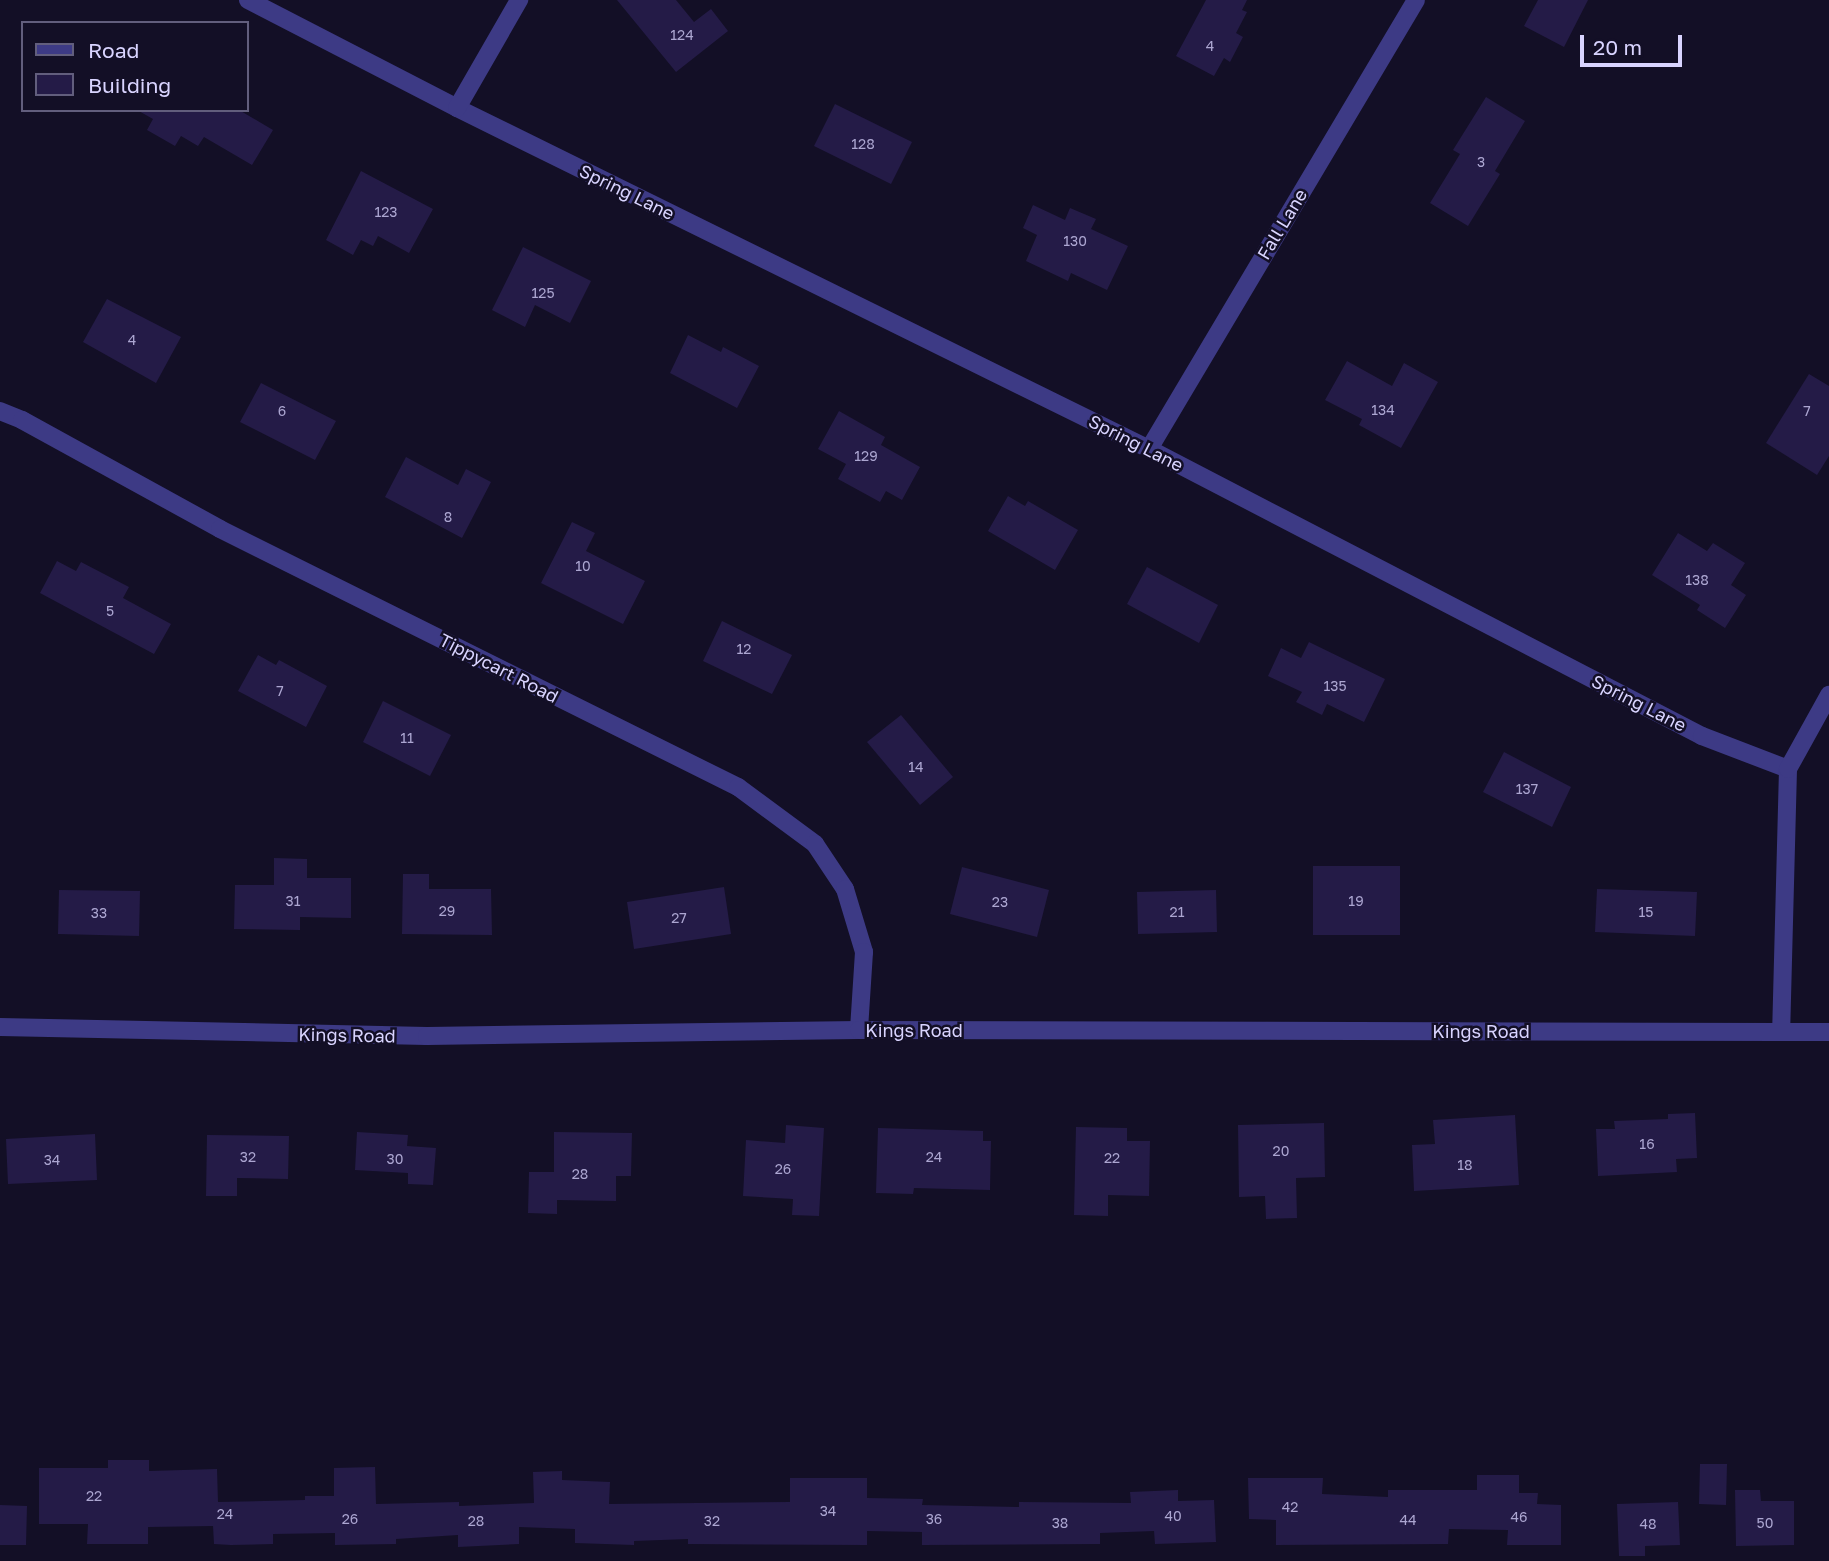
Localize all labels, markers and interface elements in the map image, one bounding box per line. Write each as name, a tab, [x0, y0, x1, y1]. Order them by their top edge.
legend	[21, 21, 248, 112]
scale bar	[1584, 21, 1686, 65]
house number: 124	[670, 27, 694, 43]
text: 20 m	[1593, 34, 1642, 60]
text: Road	[88, 37, 139, 63]
house number: 4	[1206, 38, 1214, 54]
text: Building	[88, 72, 171, 98]
house number: 128	[851, 136, 875, 152]
house number: 3	[1477, 154, 1485, 170]
street label: Spring Lane	[576, 160, 678, 224]
street label: Fall Lane	[1252, 185, 1312, 263]
house number: 123	[374, 204, 398, 220]
house number: 130	[1063, 233, 1087, 249]
house number: 125	[531, 285, 555, 301]
house number: 4	[128, 332, 136, 348]
house number: 134	[1371, 402, 1395, 418]
house number: 6	[278, 403, 286, 419]
house number: 7	[1803, 403, 1811, 419]
street label: Spring Lane	[1085, 410, 1187, 476]
house number: 129	[854, 448, 878, 464]
house number: 8	[444, 509, 452, 525]
house number: 10	[575, 558, 591, 574]
house number: 138	[1685, 572, 1709, 588]
house number: 5	[106, 603, 114, 619]
street label: Tippycart Road	[436, 629, 562, 707]
house number: 12	[737, 641, 751, 657]
street label: Spring Lane	[1588, 670, 1690, 736]
house number: 135	[1323, 678, 1347, 694]
house number: 7	[276, 683, 284, 699]
house number: 11	[400, 730, 414, 746]
house number: 14	[908, 759, 924, 775]
house number: 137	[1516, 781, 1538, 797]
house number: 31	[286, 893, 300, 909]
house number: 19	[1348, 893, 1364, 909]
house number: 23	[992, 894, 1008, 910]
house number: 29	[439, 903, 455, 919]
house number: 21	[1170, 904, 1184, 920]
house number: 15	[1639, 904, 1653, 920]
house number: 33	[91, 905, 107, 921]
house number: 27	[671, 910, 687, 926]
street label: Kings Road	[865, 1019, 963, 1041]
street label: Kings Road	[1432, 1020, 1530, 1042]
street label: Kings Road	[298, 1023, 396, 1047]
house number: 16	[1639, 1136, 1655, 1152]
house number: 20	[1273, 1143, 1289, 1159]
house number: 32	[240, 1149, 256, 1165]
house number: 24	[926, 1149, 942, 1165]
house number: 22	[1104, 1150, 1120, 1166]
house number: 30	[387, 1151, 403, 1167]
house number: 34	[44, 1152, 60, 1168]
house number: 18	[1457, 1157, 1473, 1173]
house number: 26	[775, 1161, 791, 1177]
house number: 28	[572, 1166, 588, 1182]
house number: 22	[86, 1488, 102, 1504]
house number: 42	[1282, 1499, 1298, 1515]
house number: 34	[820, 1503, 836, 1519]
house number: 24	[217, 1506, 233, 1522]
house number: 40	[1164, 1508, 1182, 1524]
house number: 46	[1510, 1509, 1528, 1525]
house number: 26	[342, 1511, 358, 1527]
house number: 36	[926, 1511, 942, 1527]
house number: 44	[1399, 1512, 1417, 1528]
house number: 28	[468, 1513, 484, 1529]
house number: 32	[704, 1513, 720, 1529]
house number: 38	[1052, 1515, 1068, 1531]
house number: 50	[1757, 1515, 1773, 1531]
house number: 48	[1639, 1516, 1657, 1532]

